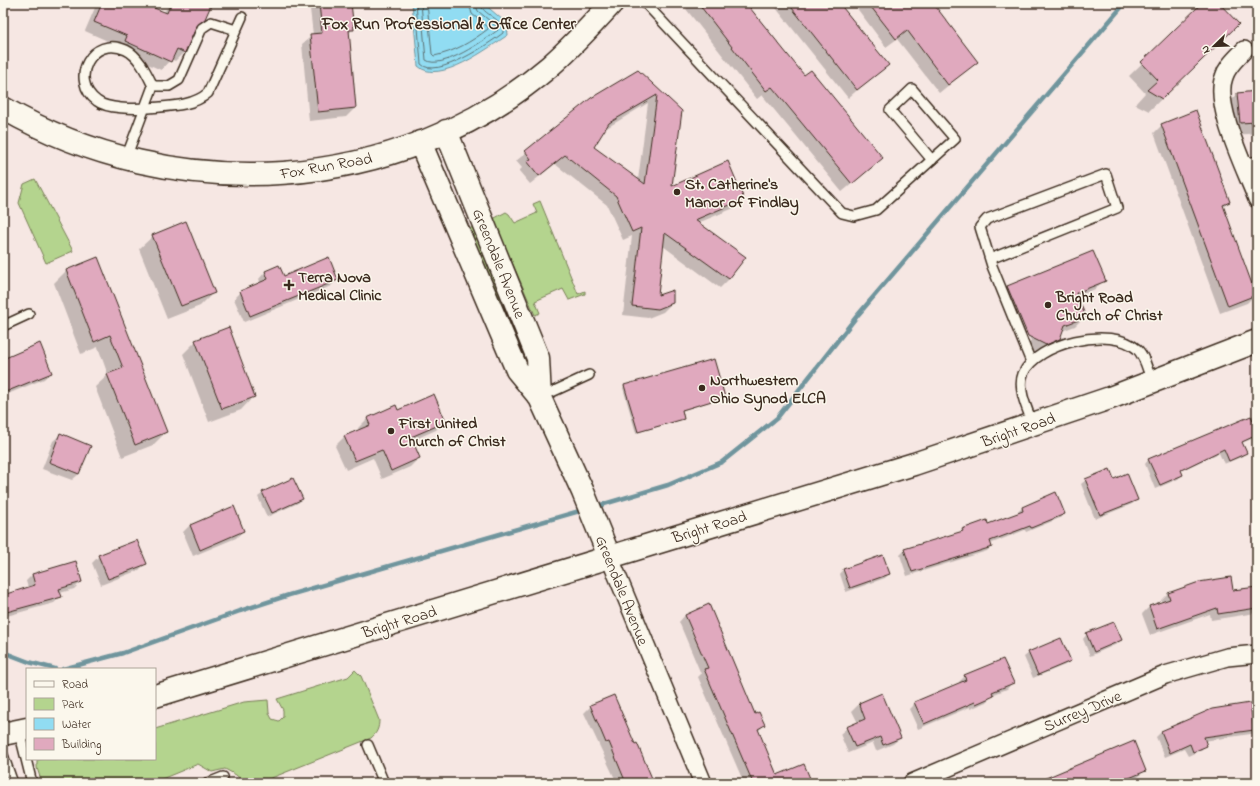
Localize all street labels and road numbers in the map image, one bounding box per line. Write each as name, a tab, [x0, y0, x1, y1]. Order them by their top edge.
street label: Fox Run Road	[277, 147, 374, 187]
street label: Greendale Avenue	[465, 205, 531, 323]
street label: Bright Road	[977, 407, 1059, 455]
street label: Bright Road	[668, 505, 750, 551]
street label: Greendale Avenue	[588, 532, 654, 650]
street label: Bright Road	[358, 600, 440, 646]
street label: Surrey Drive	[1040, 684, 1126, 739]

